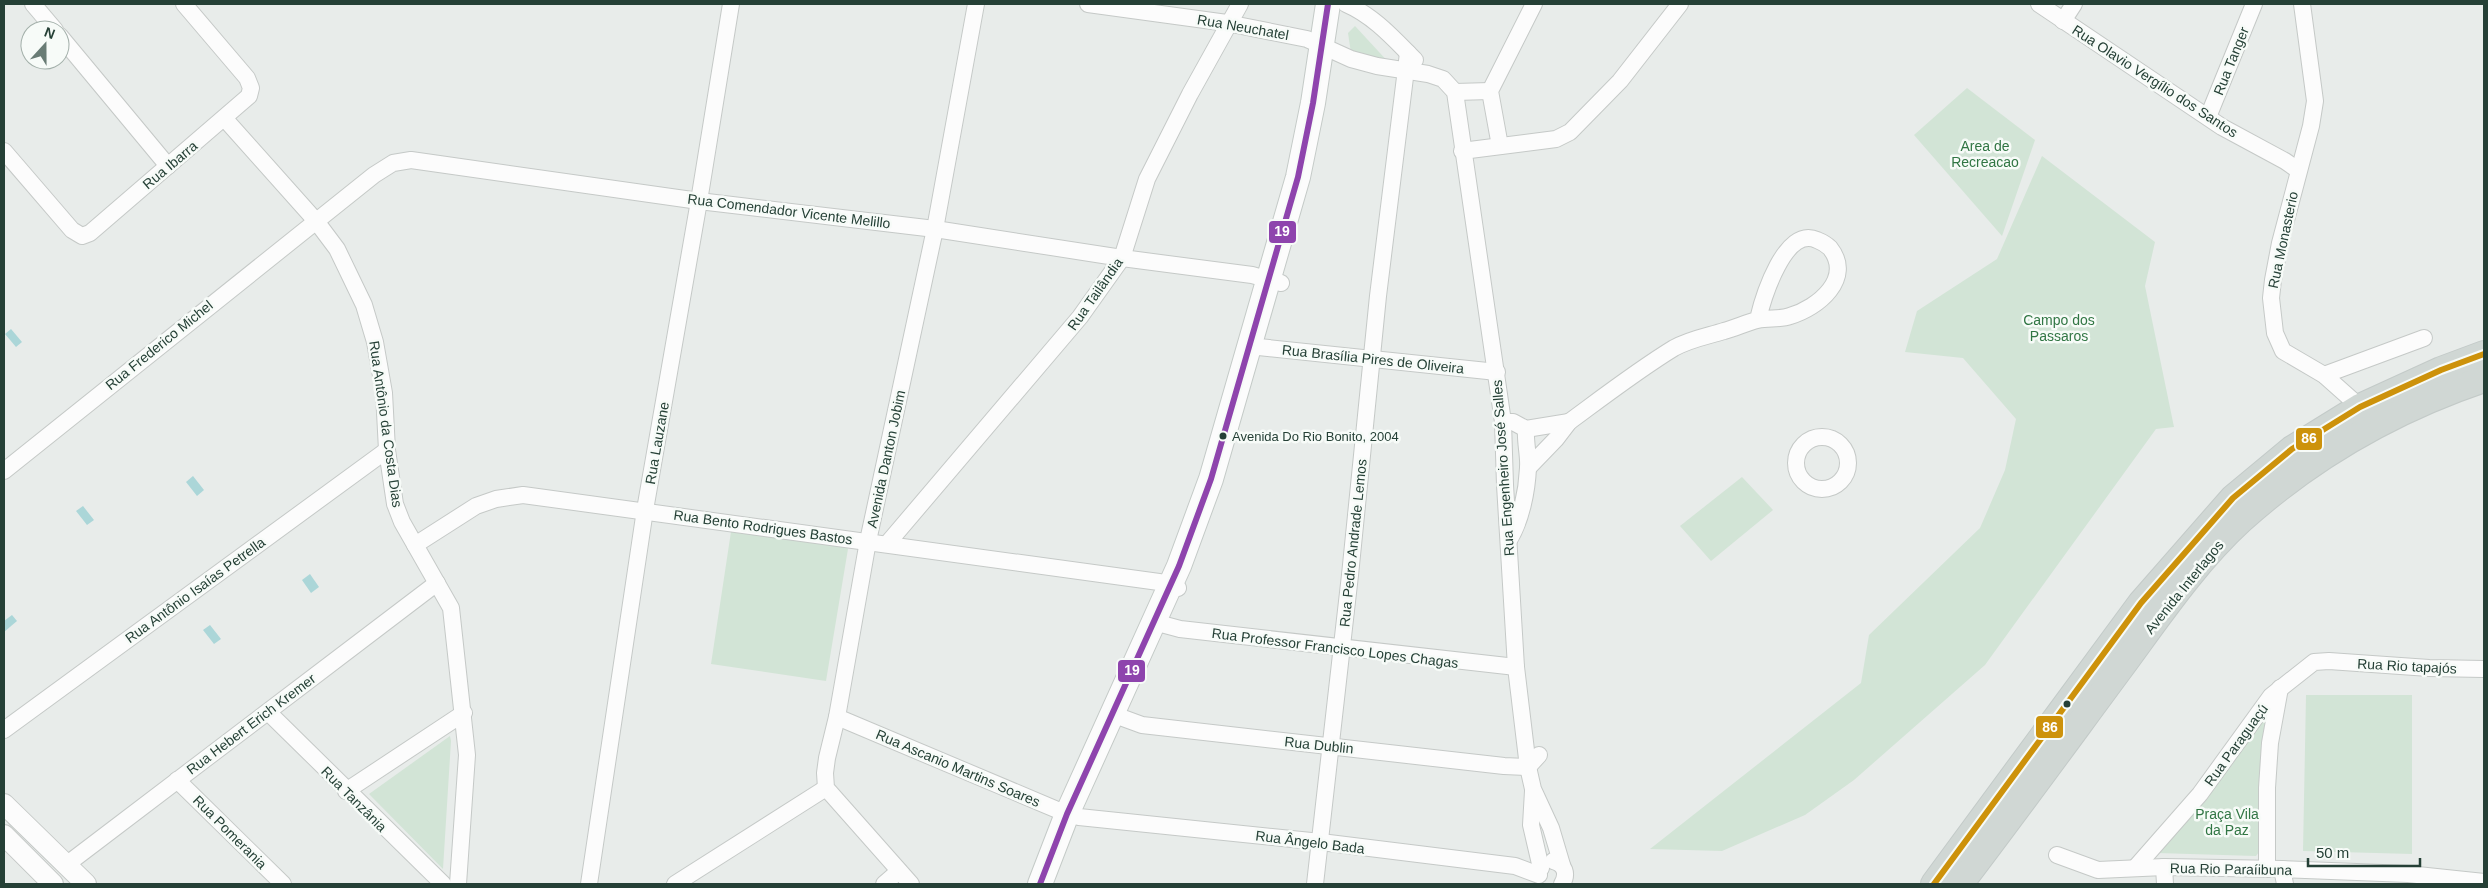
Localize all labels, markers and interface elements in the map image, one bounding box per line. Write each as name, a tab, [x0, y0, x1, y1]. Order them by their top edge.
street label: Rua Neuchatel	[1196, 11, 1290, 43]
north arrow	[20, 20, 70, 70]
street label: Rua Olavio Vergílio dos Santos	[2069, 22, 2241, 140]
text: N	[42, 24, 57, 42]
street label: Rua Tanger	[2210, 24, 2252, 97]
street label: Rua Ibarra	[140, 137, 201, 192]
park label: Area de Recreacao	[1951, 138, 2019, 170]
street label: Rua Monasterio	[2265, 190, 2301, 290]
street label: Rua Comendador Vicente Melillo	[687, 191, 892, 231]
line badge: 19	[1268, 220, 1297, 244]
text: 19	[1274, 223, 1290, 239]
street label: Rua Tailândia	[1064, 255, 1126, 333]
street label: Rua Frederico Michel	[102, 297, 216, 393]
park label: Campo dos Passaros	[2023, 312, 2095, 344]
street label: Rua Antônio da Costa Dias	[366, 340, 406, 508]
street label: Rua Brasília Pires de Oliveira	[1281, 341, 1465, 377]
street label: Rua Engenheiro José Salles	[1489, 379, 1517, 557]
street label: Avenida Danton Jobim	[864, 389, 908, 529]
street label: Rua Lauzane	[642, 400, 672, 485]
line badge: 86	[2295, 427, 2323, 451]
place label: Avenida Do Rio Bonito, 2004	[1232, 429, 1399, 444]
text: 86	[2301, 430, 2317, 446]
marker: Avenida Do Rio Bonito, 2004	[1218, 431, 1228, 441]
street label: Rua Pedro Andrade Lemos	[1336, 458, 1370, 628]
street label: Rua Bento Rodrigues Bastos	[672, 507, 854, 547]
street label: Rua Antônio Isaías Petrella	[122, 534, 268, 646]
street label: Avenida Interlagos	[2141, 537, 2227, 637]
street label: Rua Professor Francisco Lopes Chagas	[1211, 625, 1459, 671]
street label: Rua Rio tapajós	[2357, 655, 2457, 677]
line badge: 19	[1117, 659, 1146, 683]
text: 19	[1124, 662, 1140, 678]
street label: Rua Hebert Erich Kremer	[183, 670, 319, 778]
unlabelled marker	[2062, 699, 2072, 709]
street label: Rua Paraguaçú	[2201, 701, 2271, 789]
line badge: 86	[2035, 715, 2064, 739]
text: 86	[2042, 719, 2058, 735]
street label: Rua Ascanio Martins Soares	[874, 726, 1042, 810]
street label: Rua Dublin	[1284, 733, 1354, 757]
street label: Rua Tanzânia	[318, 763, 390, 835]
street label: Rua Pomerania	[190, 792, 270, 872]
park label: Praça Vila da Paz	[2195, 806, 2259, 838]
street label: Rua Ângelo Bada	[1255, 827, 1366, 857]
scale bar	[2308, 836, 2420, 868]
text: 50 m	[2316, 844, 2349, 861]
street label: Rua Rio Paraíibuna	[2170, 860, 2292, 878]

